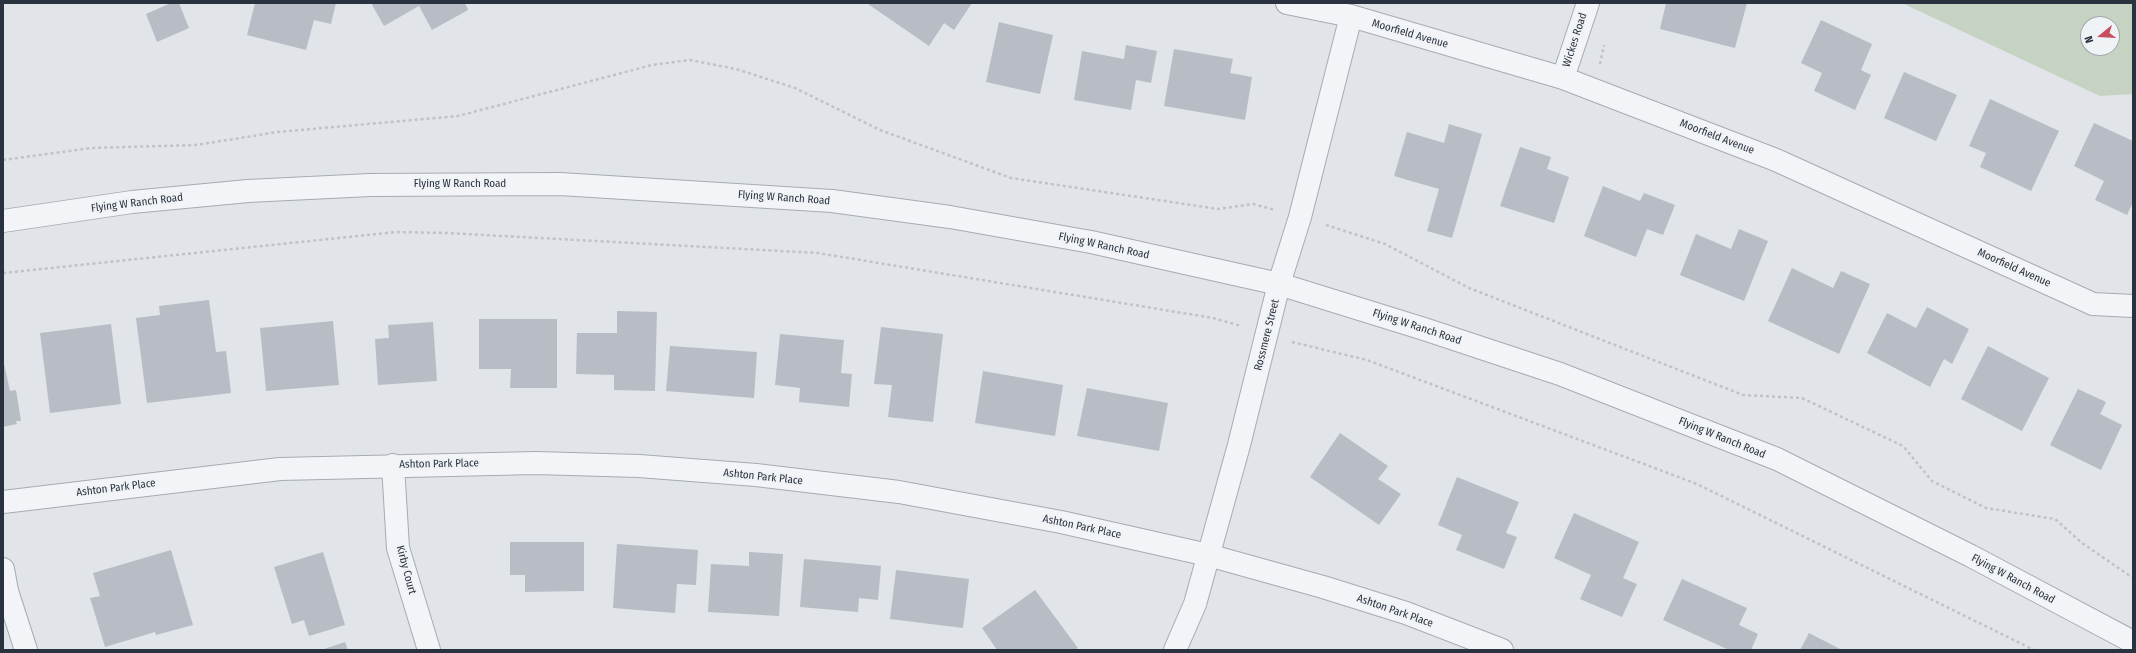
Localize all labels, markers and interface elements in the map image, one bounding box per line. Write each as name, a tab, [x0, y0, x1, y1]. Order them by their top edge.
street label: Wickes Road	[1560, 11, 1590, 69]
north arrow	[2080, 16, 2120, 56]
street label: Moorfield Avenue	[1370, 17, 1450, 51]
text: N	[2082, 34, 2096, 45]
street label: Moorfield Avenue	[1678, 117, 1756, 157]
street label: Flying W Ranch Road	[414, 177, 506, 191]
street label: Flying W Ranch Road	[737, 188, 831, 208]
street label: Flying W Ranch Road	[90, 191, 184, 215]
street label: Flying W Ranch Road	[1057, 230, 1151, 262]
street label: Moorfield Avenue	[1975, 246, 2053, 290]
street label: Rossmere Street	[1252, 298, 1282, 372]
street label: Flying W Ranch Road	[1371, 306, 1463, 348]
street label: Flying W Ranch Road	[1677, 415, 1767, 461]
street label: Ashton Park Place	[399, 457, 479, 471]
street label: Ashton Park Place	[723, 466, 803, 488]
street label: Ashton Park Place	[76, 477, 156, 499]
street label: Ashton Park Place	[1042, 512, 1122, 542]
street label: Kirby Court	[393, 544, 419, 596]
street label: Flying W Ranch Road	[1969, 551, 2057, 607]
street label: Ashton Park Place	[1355, 592, 1435, 630]

